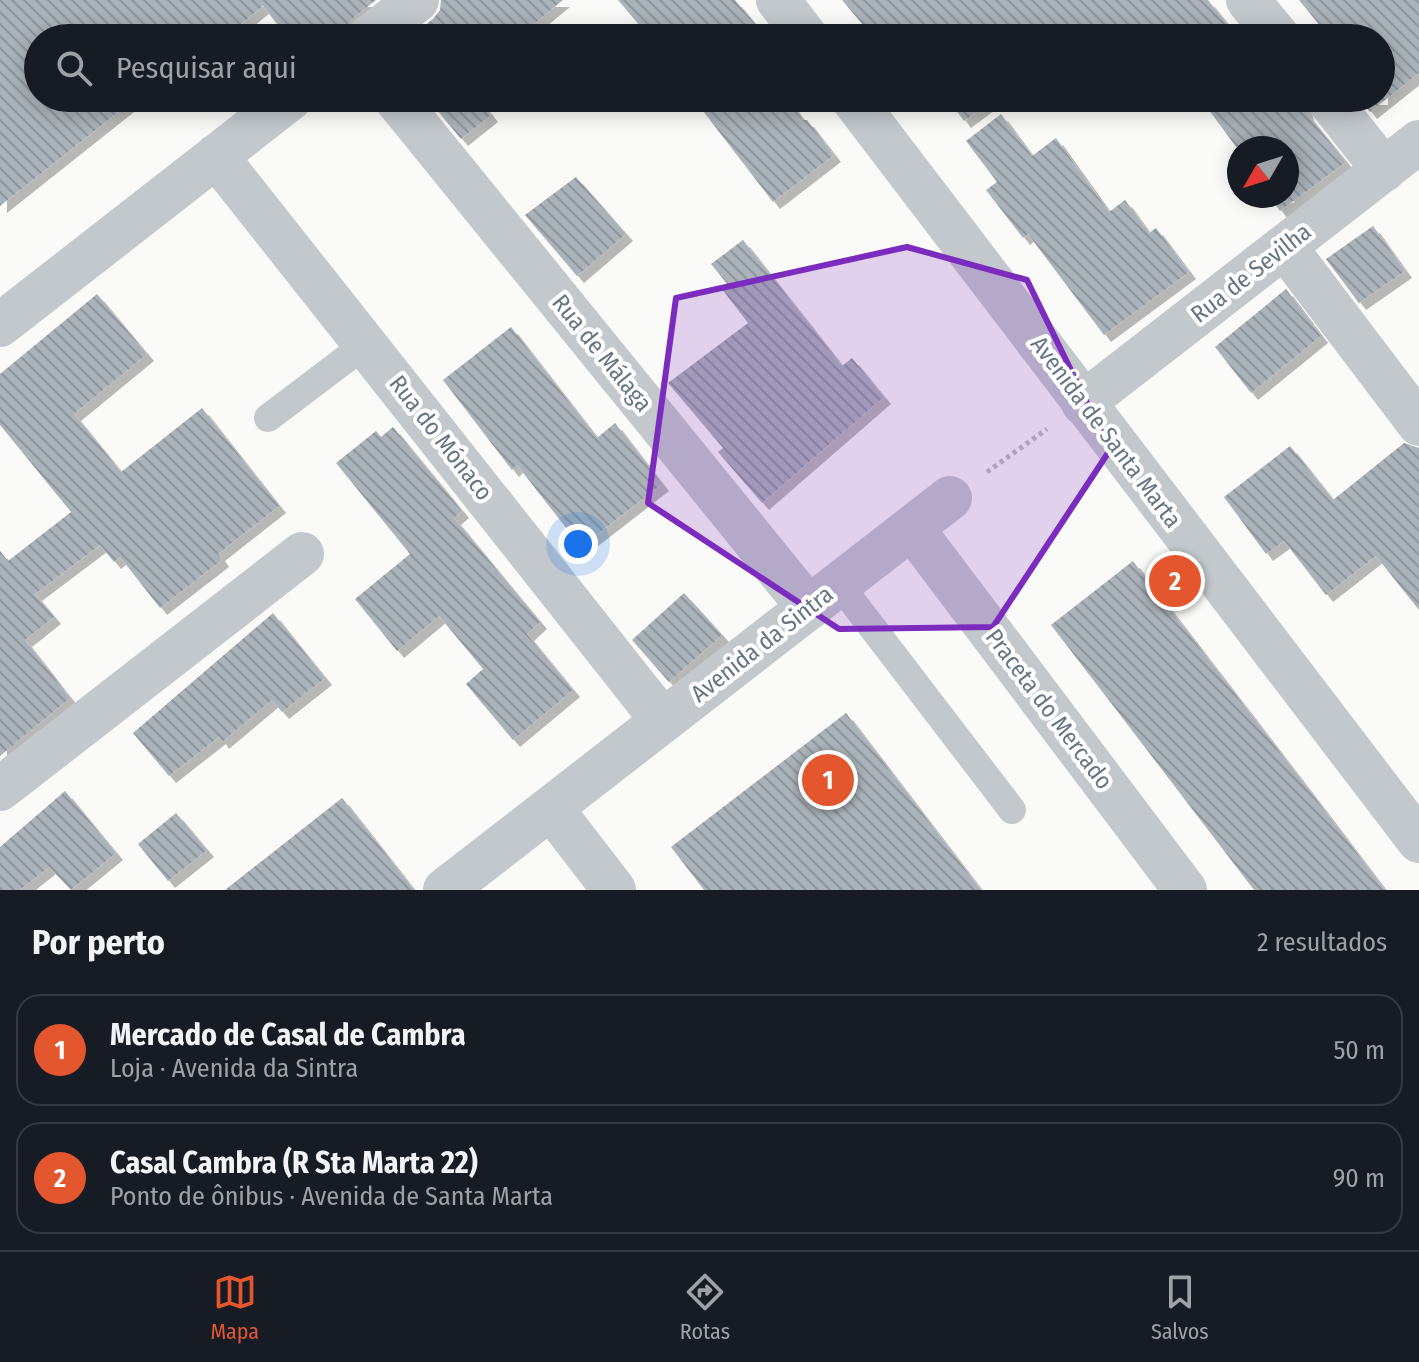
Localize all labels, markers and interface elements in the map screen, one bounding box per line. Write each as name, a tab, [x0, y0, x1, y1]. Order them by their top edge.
search box	[24, 24, 1395, 112]
icon: search	[52, 46, 96, 90]
text: Pesquisar aqui	[116, 50, 297, 86]
north arrow	[1227, 136, 1299, 208]
street label: Rua de Sevilha	[1185, 217, 1317, 329]
street label: Rua de Málaga	[546, 289, 658, 417]
street label: Avenida de Santa Marta	[1025, 331, 1187, 533]
street label: Rua do Mónaco	[384, 370, 498, 506]
your location	[558, 524, 598, 564]
pin: 2	[1149, 551, 1201, 611]
street label: Avenida da Sintra	[686, 580, 838, 708]
street label: Praceta do Mercado	[980, 623, 1118, 795]
pin: 1	[802, 750, 854, 810]
text: Por perto	[32, 922, 165, 963]
text: 2 resultados	[1257, 927, 1387, 958]
text: Mercado de Casal de Cambra	[110, 1017, 466, 1053]
text: 1	[55, 1035, 66, 1066]
text: 50 m	[1333, 1035, 1385, 1066]
text: Loja · Avenida da Sintra	[110, 1053, 358, 1084]
text: Casal Cambra (R Sta Marta 22)	[110, 1145, 478, 1181]
text: 2	[54, 1163, 66, 1194]
text: 90 m	[1333, 1163, 1385, 1194]
text: Ponto de ônibus · Avenida de Santa Marta	[110, 1181, 553, 1212]
tab: Mapa	[210, 1270, 259, 1345]
tab: Rotas	[680, 1270, 730, 1345]
tab: Salvos	[1151, 1270, 1209, 1345]

